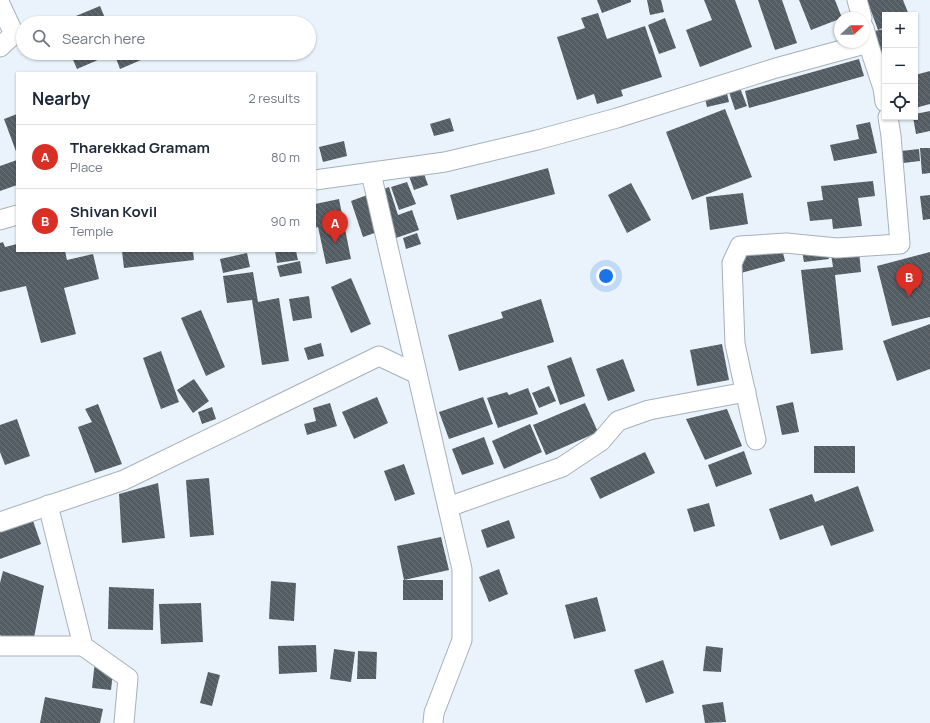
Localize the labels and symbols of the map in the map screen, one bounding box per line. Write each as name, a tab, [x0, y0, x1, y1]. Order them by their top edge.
north arrow	[834, 12, 870, 48]
pin: A	[322, 210, 348, 243]
pin: B	[896, 264, 922, 297]
your location	[596, 266, 616, 286]

